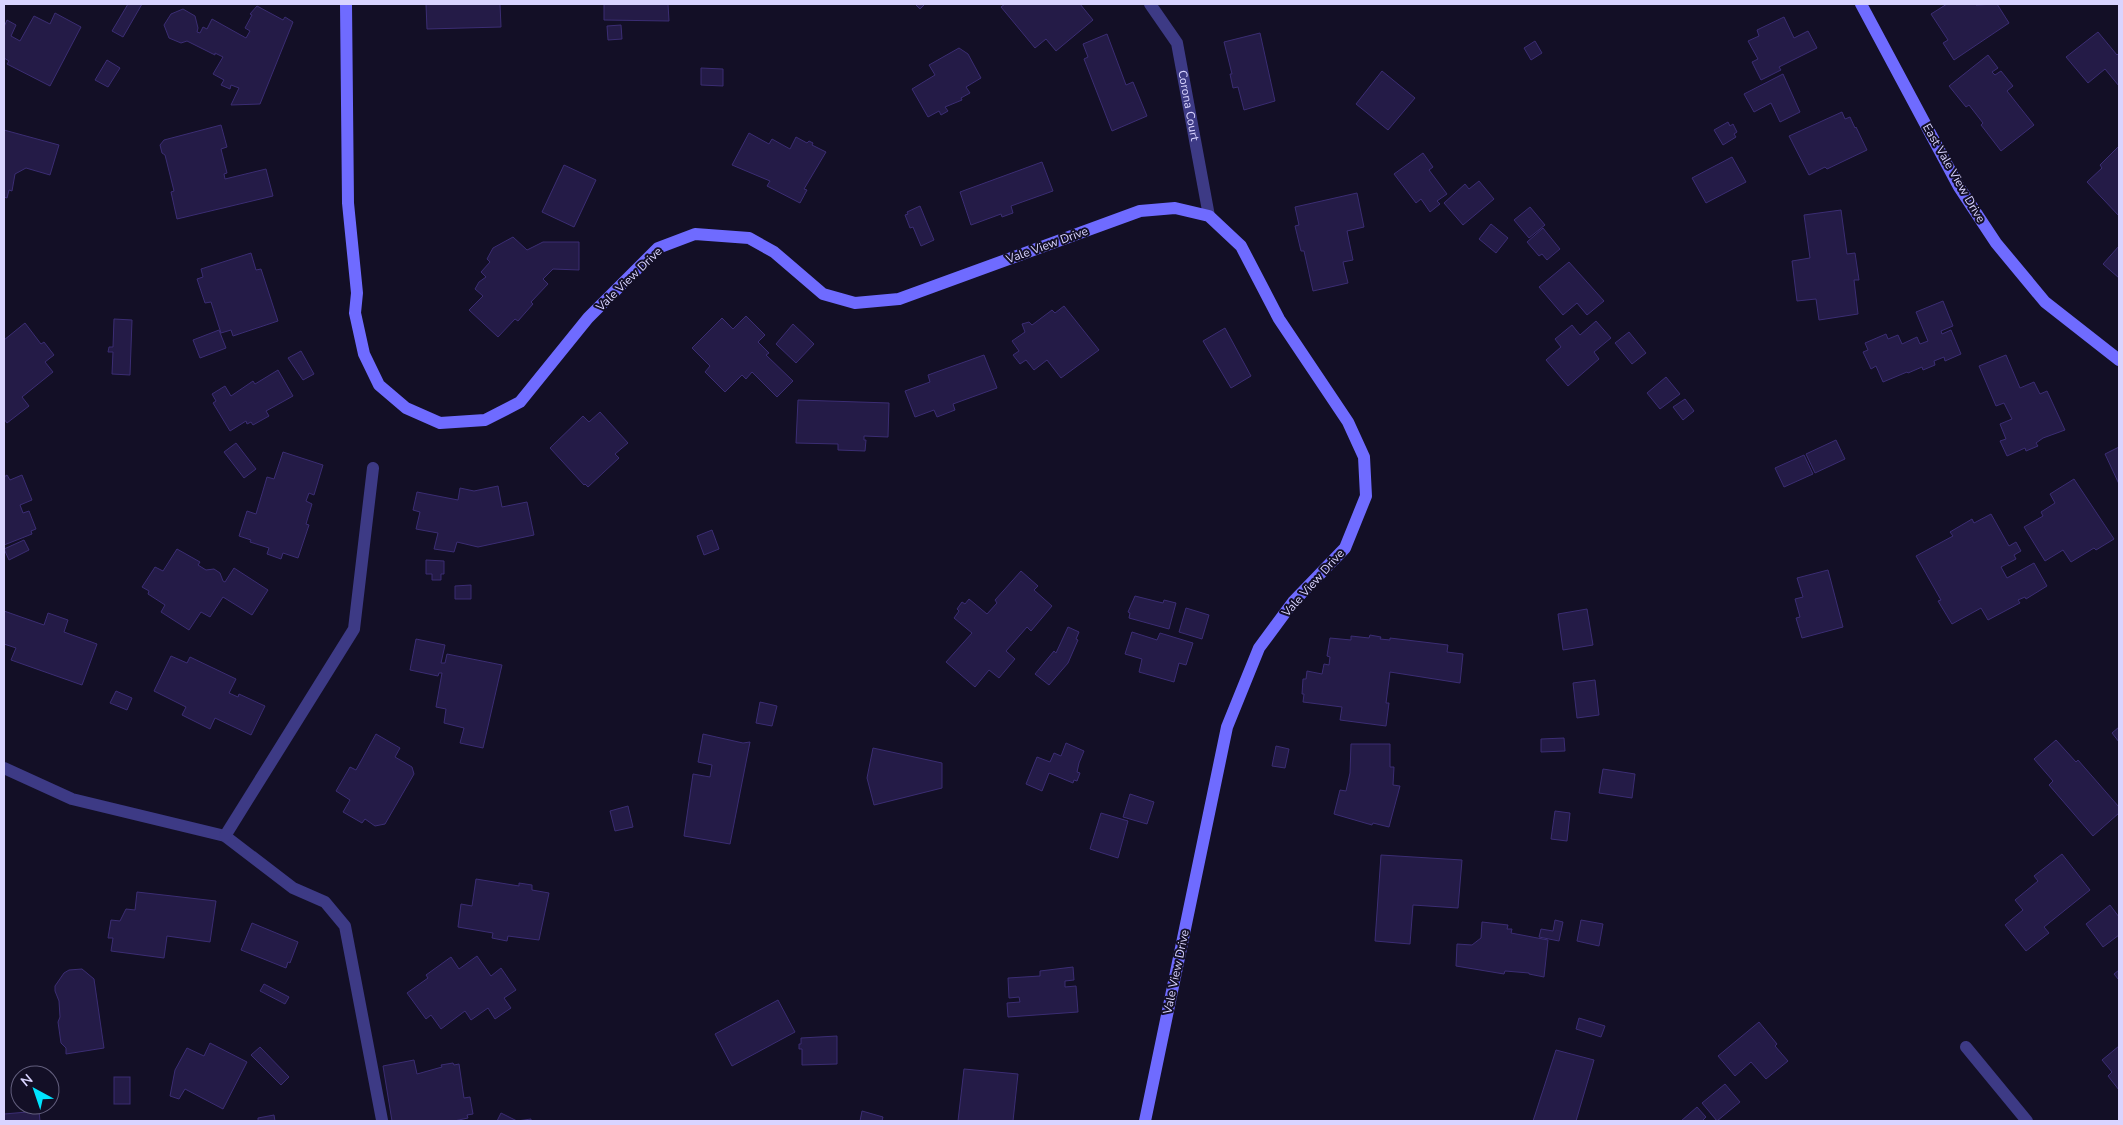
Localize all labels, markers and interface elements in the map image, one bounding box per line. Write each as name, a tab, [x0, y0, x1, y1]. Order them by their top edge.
street label: Corona Court	[1174, 69, 1203, 143]
street label: East Vale View Drive	[1919, 120, 1989, 226]
street label: Vale View Drive	[1003, 223, 1090, 268]
street label: Vale View Drive	[592, 243, 665, 315]
street label: Vale View Drive	[1278, 546, 1348, 621]
street label: Vale View Drive	[1159, 928, 1193, 1017]
north arrow	[10, 1065, 60, 1115]
text: N	[17, 1070, 37, 1091]

